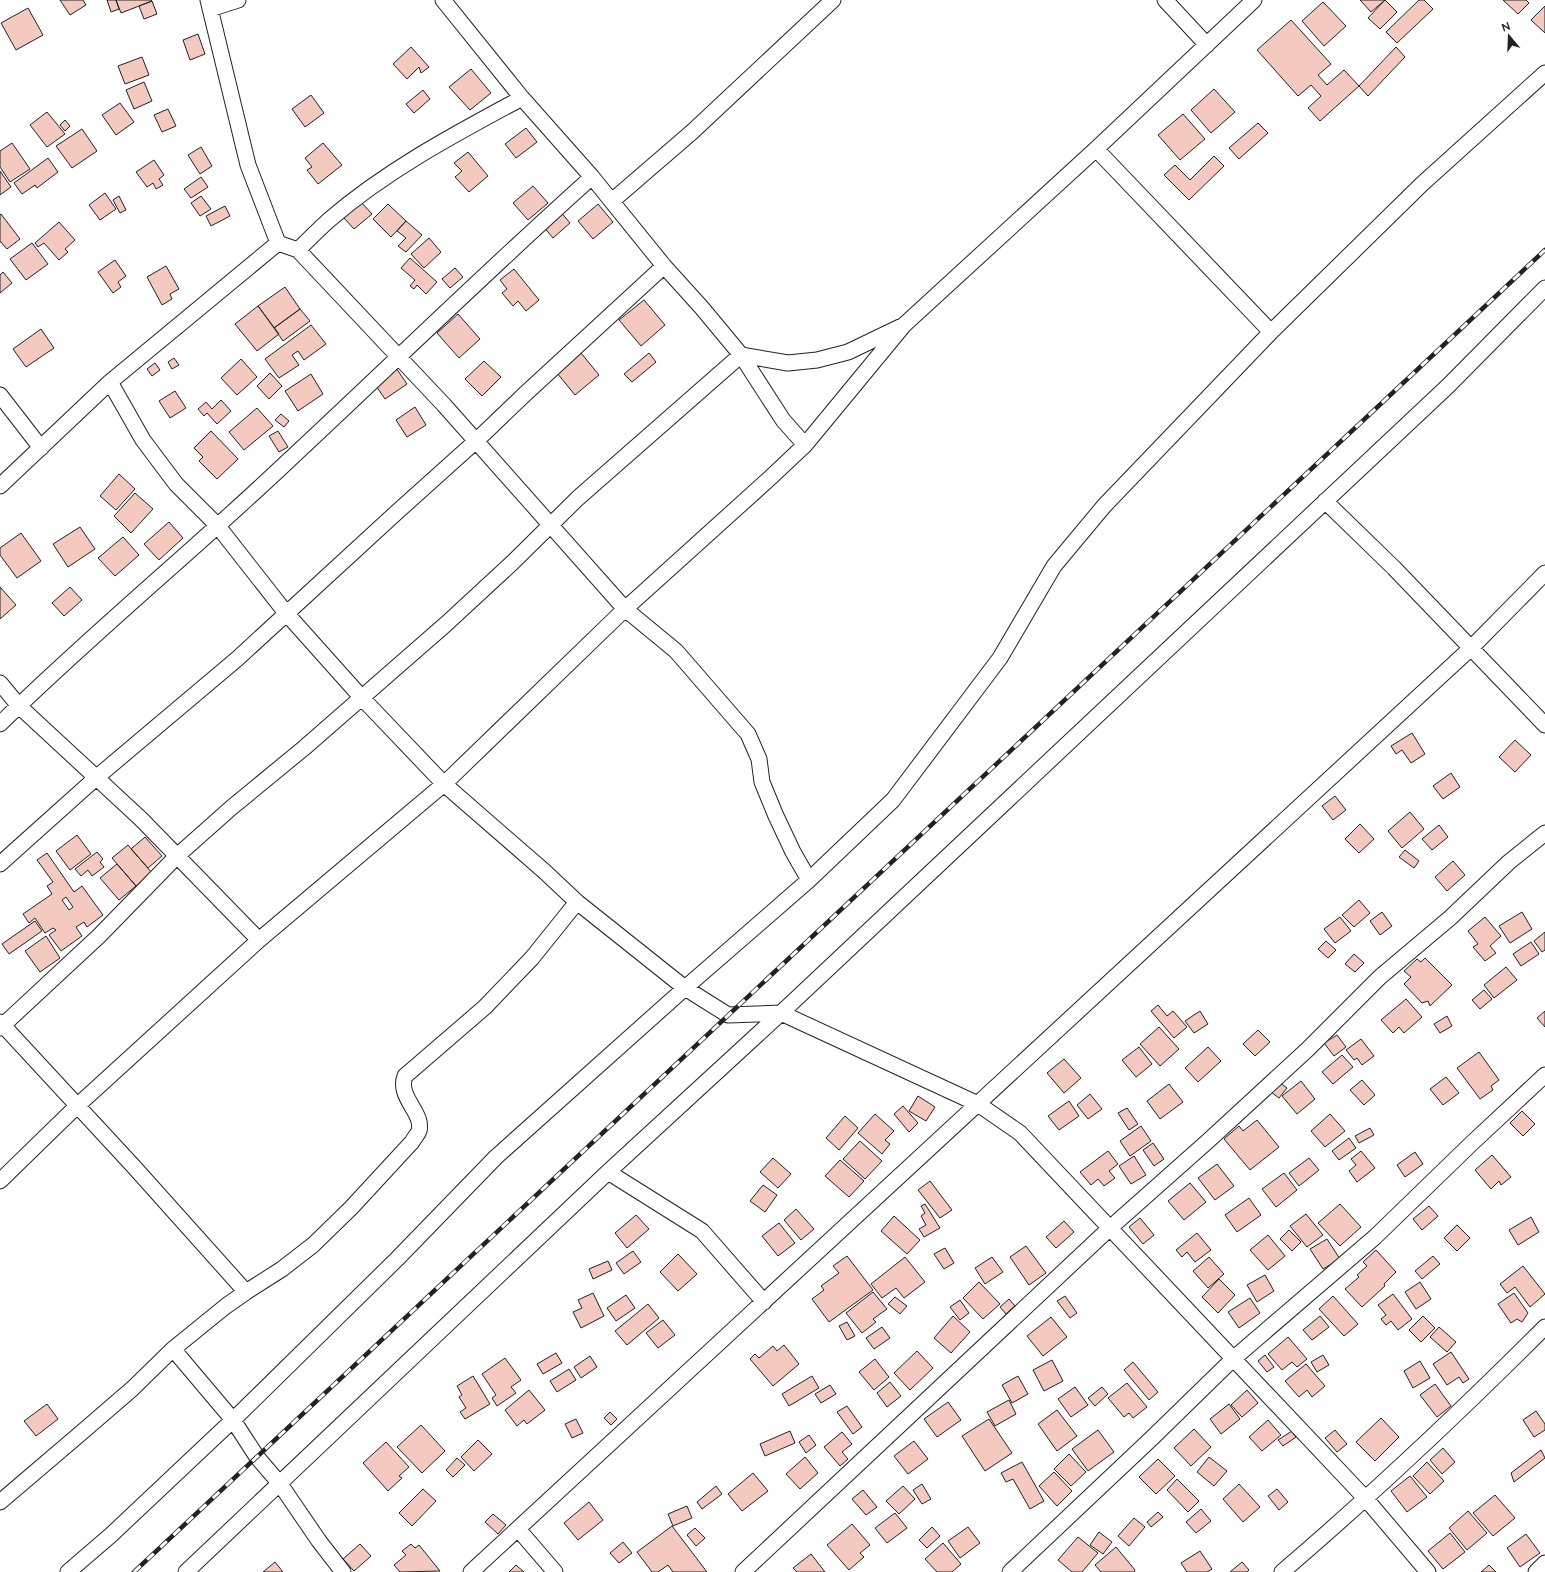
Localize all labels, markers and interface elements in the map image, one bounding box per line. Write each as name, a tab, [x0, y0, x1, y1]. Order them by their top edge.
north arrow	[1489, 16, 1529, 56]
text: N	[1500, 19, 1512, 35]

